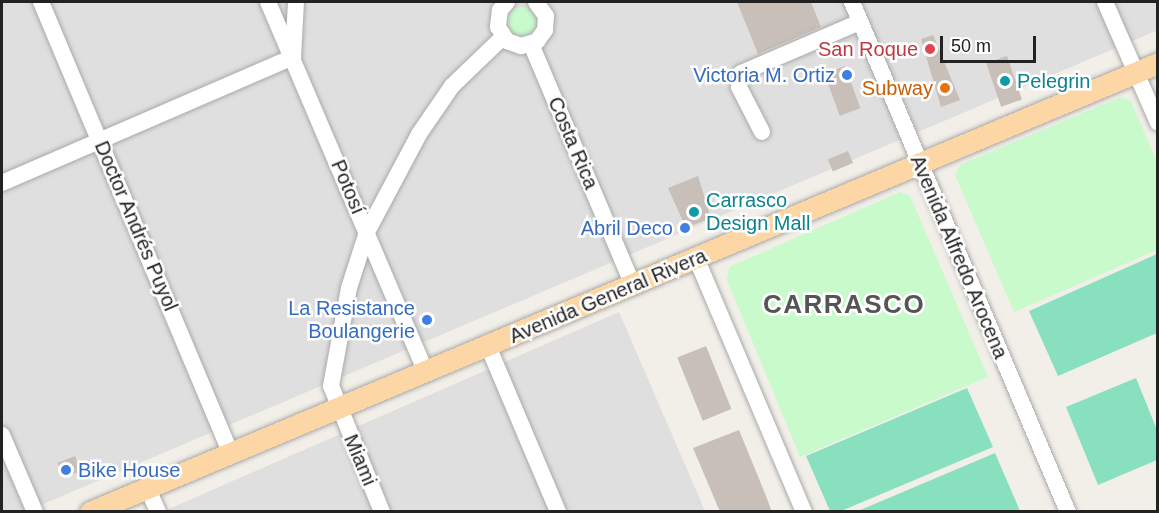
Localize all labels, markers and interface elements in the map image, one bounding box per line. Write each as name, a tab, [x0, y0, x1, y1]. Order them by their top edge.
scale bar	[943, 24, 1039, 62]
text: 50 m	[951, 36, 991, 56]
place label: San Roque	[818, 37, 918, 61]
marker: San Roque	[923, 42, 937, 56]
place label: Victoria M. Ortiz	[693, 63, 835, 87]
marker: Victoria M. Ortiz	[840, 68, 854, 82]
place label: Pelegrin	[1017, 69, 1090, 93]
marker: Pelegrin	[998, 74, 1012, 88]
place label: Subway	[862, 76, 933, 100]
marker: Subway	[938, 81, 952, 95]
street label: Costa Rica	[543, 93, 603, 193]
street label: Doctor Andrés Puyol	[89, 137, 183, 315]
street label: Avenida Alfredo Arocena	[905, 151, 1013, 363]
street label: Potosí	[326, 156, 370, 218]
place label: Carrasco Design Mall	[706, 189, 810, 236]
marker: Carrasco Design Mall	[687, 205, 701, 219]
place label: Abril Deco	[581, 216, 673, 240]
marker: Abril Deco	[678, 221, 692, 235]
street label: Avenida General Rivera	[506, 244, 710, 348]
district label: CARRASCO	[763, 289, 925, 321]
place label: La Resistance Boulangerie	[288, 296, 415, 343]
marker: La Resistance Boulangerie	[420, 313, 434, 327]
street label: Miami	[339, 431, 381, 489]
place label: Bike House	[78, 458, 180, 482]
marker: Bike House	[59, 463, 73, 477]

